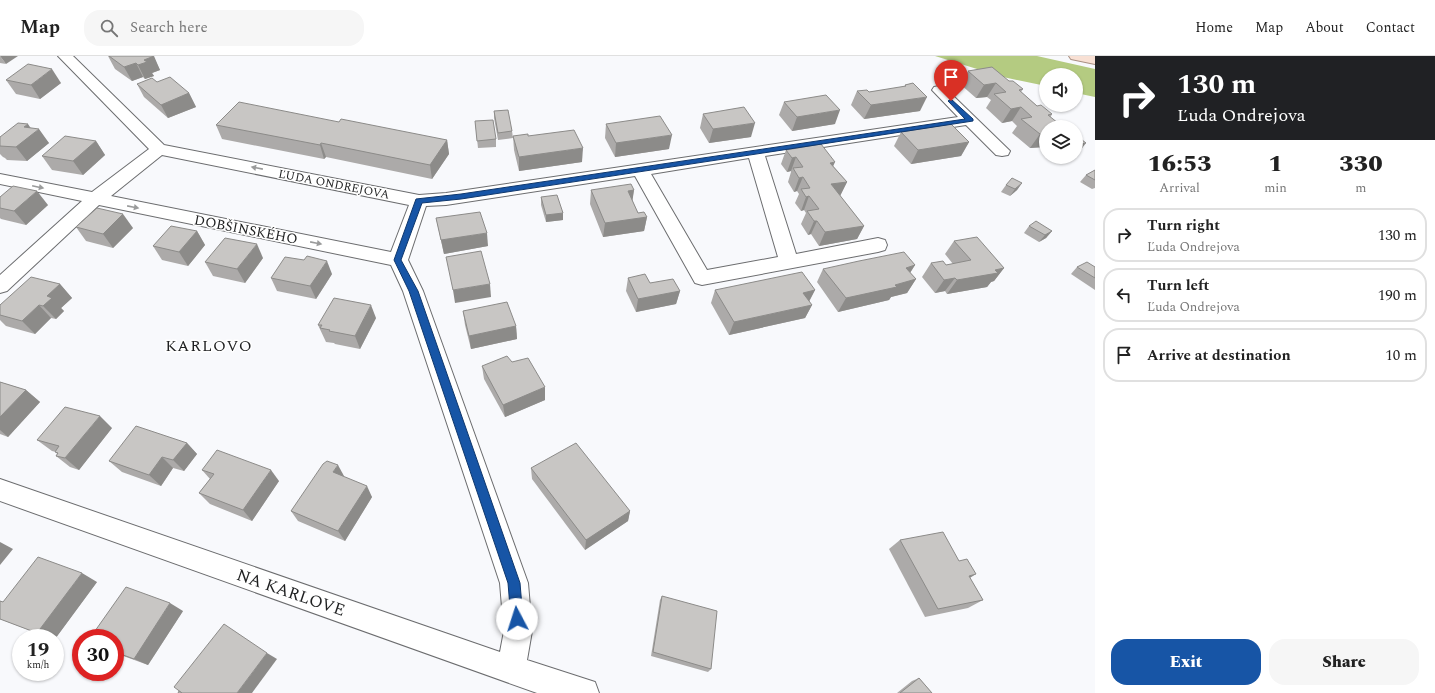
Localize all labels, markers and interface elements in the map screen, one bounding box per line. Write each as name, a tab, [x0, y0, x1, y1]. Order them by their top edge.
search box	[84, 10, 364, 46]
text: Map	[20, 13, 60, 42]
text: Search here	[130, 16, 208, 39]
icon: search	[98, 17, 120, 39]
text: Home	[1195, 17, 1233, 38]
text: Map	[1255, 17, 1283, 38]
text: About	[1305, 17, 1344, 38]
text: Contact	[1366, 17, 1415, 38]
pin	[934, 60, 968, 101]
text: 130 m	[1177, 63, 1256, 106]
icon: arrive	[940, 66, 962, 88]
map controls	[1039, 68, 1083, 164]
button: sound	[1039, 68, 1083, 112]
icon: right	[1111, 72, 1163, 124]
text: Ľuda Ondrejova	[1177, 102, 1306, 129]
button: layers	[1039, 120, 1083, 164]
text: 16:53	[1147, 146, 1212, 182]
text: 1	[1268, 146, 1283, 182]
text: 330	[1339, 146, 1383, 182]
street label: ĽUDA ONDREJOVA	[277, 164, 391, 205]
one-way arrow	[251, 165, 263, 171]
text: Arrival	[1159, 178, 1200, 198]
text: min	[1264, 178, 1287, 198]
text: m	[1355, 178, 1367, 198]
one-way arrow	[32, 185, 44, 191]
one-way arrow	[127, 204, 139, 210]
street label: DOBŠINSKÉHO	[192, 209, 299, 250]
text: Turn right	[1147, 214, 1220, 237]
icon: right	[1113, 224, 1135, 246]
text: 130 m	[1378, 224, 1417, 247]
text: Ľuda Ondrejova	[1147, 237, 1240, 257]
one-way arrow	[310, 241, 322, 247]
text: Turn left	[1147, 274, 1209, 297]
icon: left	[1113, 284, 1135, 306]
text: 190 m	[1378, 284, 1417, 307]
text: Ľuda Ondrejova	[1147, 297, 1240, 317]
district label: KARLOVO	[165, 334, 253, 358]
icon: arrive	[1113, 344, 1135, 366]
text: Arrive at destination	[1147, 344, 1291, 367]
text: 10 m	[1385, 344, 1417, 367]
street label: NA KARLOVE	[233, 562, 349, 624]
position arrow	[496, 598, 538, 640]
speed limit sign: 30	[72, 629, 124, 681]
text: 19	[27, 635, 49, 665]
button: Exit	[1111, 639, 1261, 685]
button: Share	[1269, 639, 1419, 685]
text: km/h	[27, 657, 49, 673]

